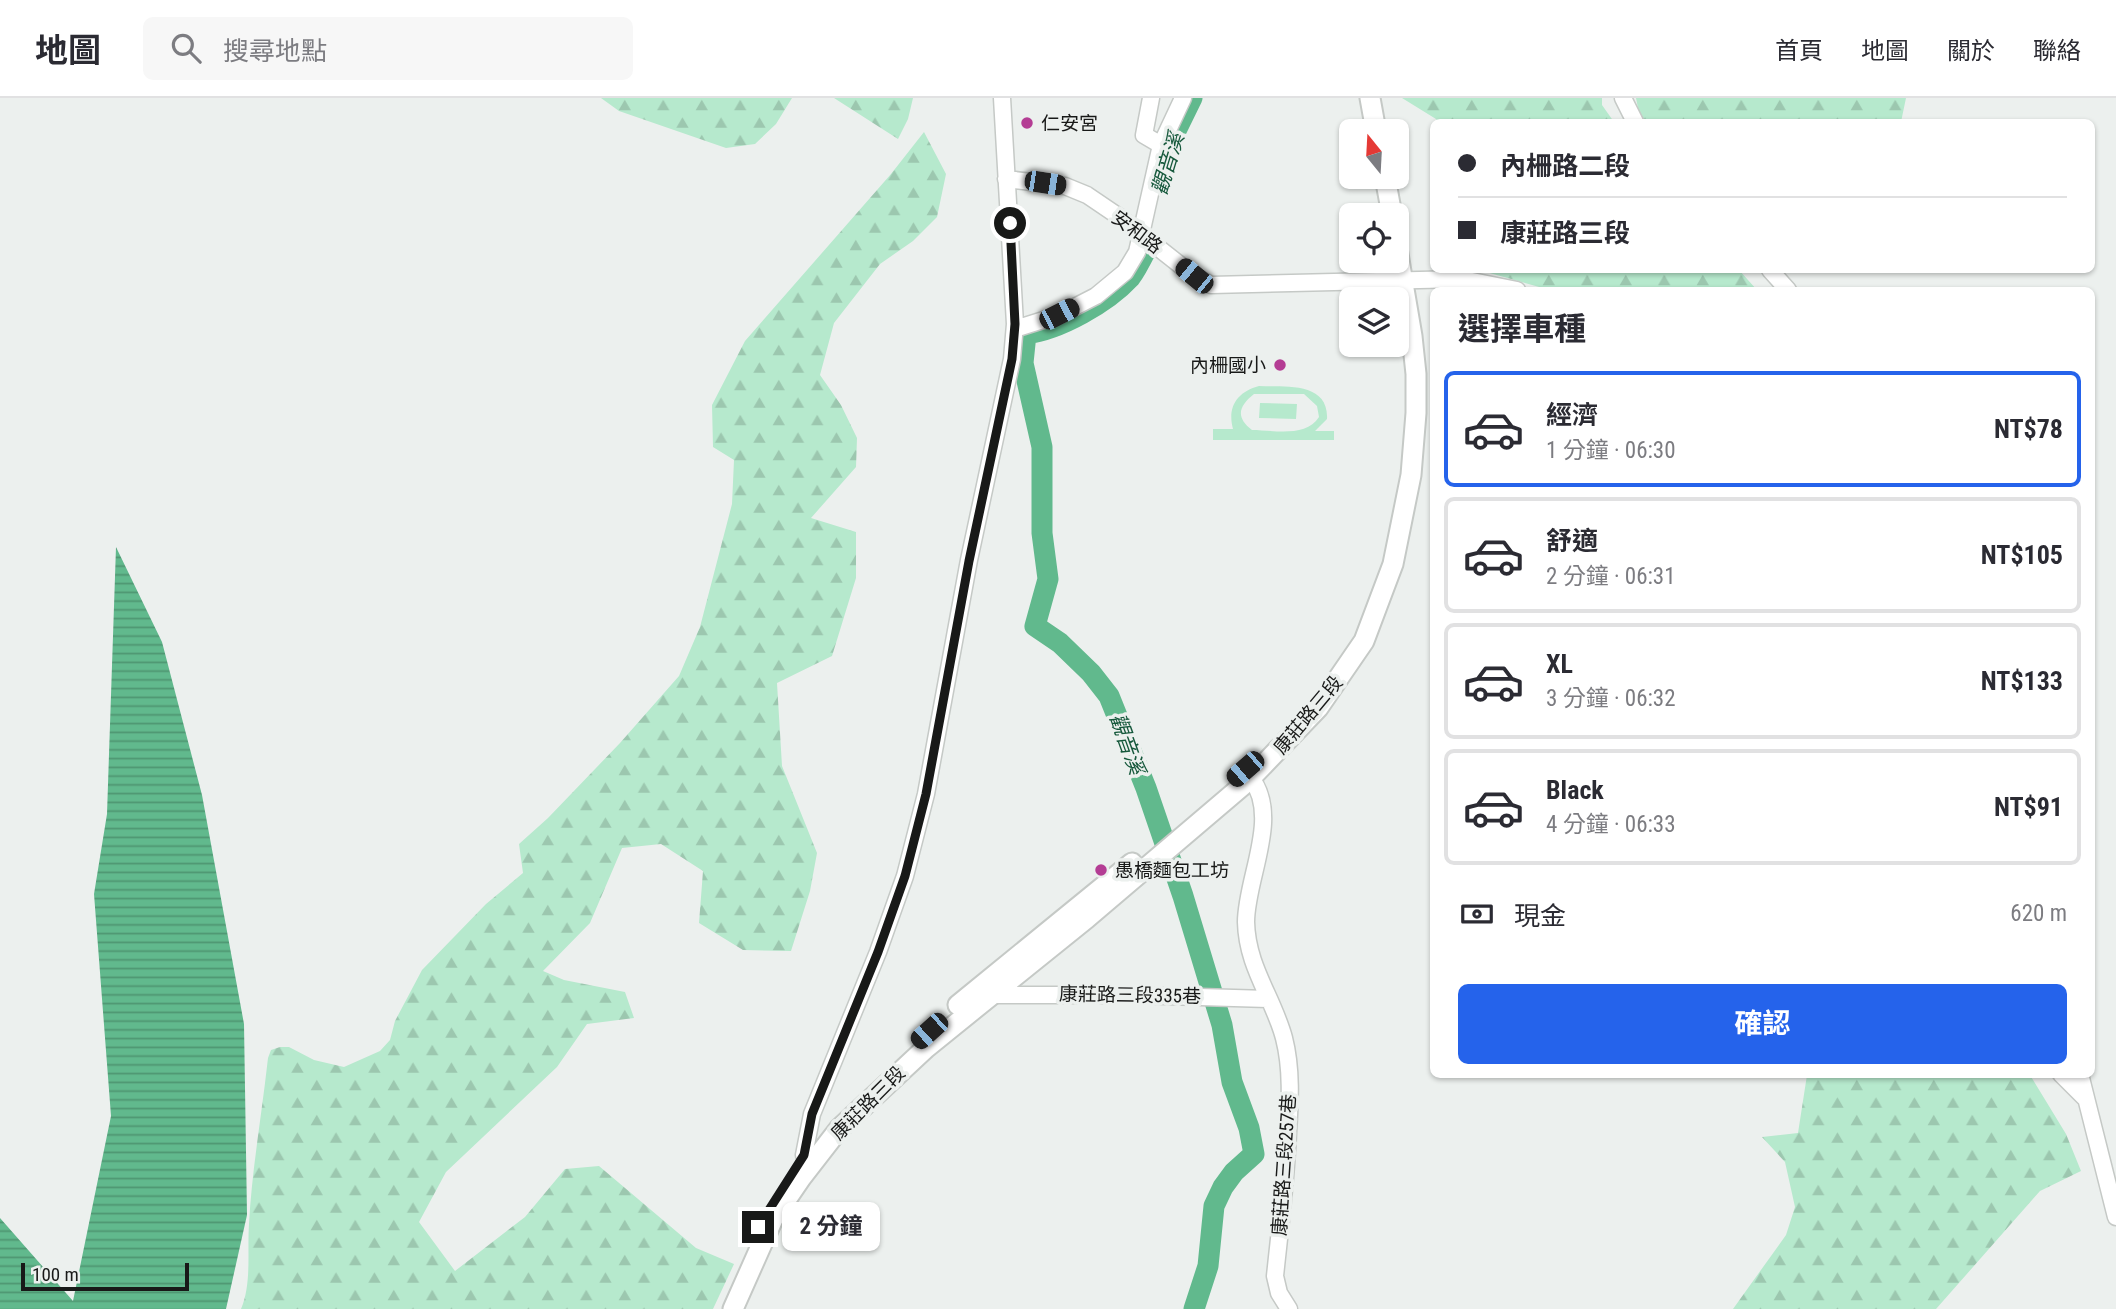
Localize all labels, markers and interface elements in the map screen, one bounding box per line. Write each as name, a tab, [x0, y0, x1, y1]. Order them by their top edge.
search box	[143, 17, 633, 80]
icon: search	[167, 29, 205, 67]
text: 地圖	[35, 31, 101, 70]
text: 搜尋地點	[223, 36, 327, 66]
text: 首頁	[1775, 37, 1823, 65]
text: 地圖	[1861, 37, 1909, 65]
text: 關於	[1947, 37, 1995, 65]
text: 聯絡	[2033, 37, 2081, 65]
place label: 仁安宮	[1041, 112, 1098, 135]
marker: 仁安宮	[1019, 115, 1035, 131]
north arrow	[1339, 119, 1409, 189]
map controls	[1339, 119, 1409, 357]
water label: 觀音溪	[1147, 127, 1190, 198]
text: 內柵路二段	[1500, 151, 1630, 181]
car	[1023, 169, 1068, 197]
button: locate	[1339, 203, 1409, 273]
street label: 安和路	[1107, 206, 1167, 258]
route start	[994, 207, 1026, 239]
text: 康莊路三段	[1500, 218, 1630, 248]
car	[1172, 255, 1217, 297]
button: layers	[1339, 287, 1409, 357]
car	[1036, 295, 1083, 333]
text: 選擇車種	[1458, 310, 1586, 348]
place label: 內柵國小	[1190, 354, 1266, 377]
marker: 內柵國小	[1272, 357, 1288, 373]
icon: car	[1462, 398, 1525, 461]
text: 經濟	[1546, 400, 1598, 430]
text: NT$78	[1994, 414, 2063, 444]
text: 1 分鐘 · 06:30	[1546, 437, 1676, 464]
icon: car	[1462, 524, 1525, 587]
text: 舒適	[1546, 526, 1598, 556]
text: NT$105	[1981, 540, 2063, 570]
text: 2 分鐘 · 06:31	[1546, 563, 1676, 590]
text: XL	[1546, 649, 1573, 679]
icon: car	[1462, 650, 1525, 713]
text: NT$133	[1981, 666, 2063, 696]
street label: 康莊路三段	[1269, 671, 1347, 759]
text: 3 分鐘 · 06:32	[1546, 685, 1676, 712]
water label: 觀音溪	[1105, 710, 1150, 781]
car	[1223, 747, 1268, 791]
text: Black	[1546, 775, 1604, 805]
icon: car	[1462, 776, 1525, 839]
text: NT$91	[1994, 792, 2063, 822]
text: 4 分鐘 · 06:33	[1546, 811, 1676, 838]
place label: 愚橋麵包工坊	[1115, 859, 1229, 882]
marker: 愚橋麵包工坊	[1093, 862, 1109, 878]
icon: cash	[1458, 895, 1496, 933]
text: 620 m	[2010, 900, 2067, 927]
text: 現金	[1514, 901, 1566, 931]
street label: 康莊路三段335巷	[1059, 982, 1201, 1008]
button: 確認	[1458, 984, 2067, 1064]
car	[907, 1009, 952, 1053]
street label: 康莊路三段	[826, 1061, 910, 1145]
street label: 康莊路三段257巷	[1268, 1093, 1300, 1237]
callout: 2 分鐘	[782, 1202, 880, 1252]
route end	[742, 1211, 774, 1243]
text: 2 分鐘	[800, 1213, 862, 1240]
scale bar	[21, 1260, 189, 1292]
text: 100 m	[32, 1263, 79, 1286]

